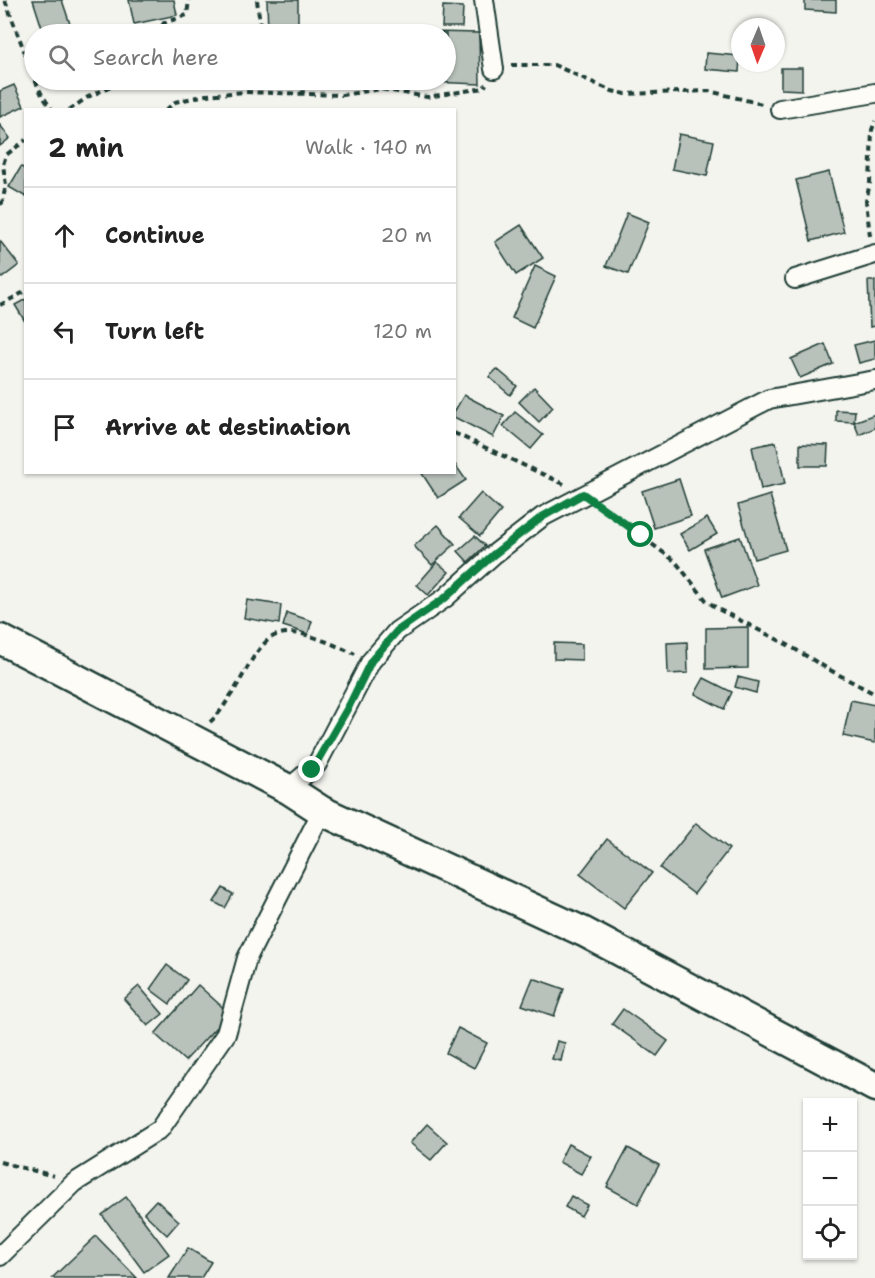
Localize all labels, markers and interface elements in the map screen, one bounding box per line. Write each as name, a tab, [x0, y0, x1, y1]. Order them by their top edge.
north arrow	[731, 18, 785, 72]
search box	[24, 24, 456, 90]
icon: search	[45, 41, 78, 74]
text: Search here	[93, 43, 219, 72]
text: 2 min	[48, 130, 124, 165]
text: Walk · 140 m	[305, 134, 432, 160]
icon: ahead	[48, 219, 81, 252]
text: Continue	[105, 221, 205, 250]
text: 20 m	[381, 222, 432, 248]
icon: left	[48, 315, 81, 348]
text: Turn left	[105, 317, 204, 346]
text: 120 m	[373, 318, 432, 344]
icon: arrive	[48, 411, 81, 444]
text: Arrive at destination	[105, 413, 351, 442]
route start	[627, 521, 653, 547]
route end	[298, 756, 324, 782]
map controls	[803, 1098, 857, 1260]
button: +	[803, 1098, 857, 1152]
button: −	[803, 1152, 857, 1206]
button: locate	[803, 1206, 857, 1260]

